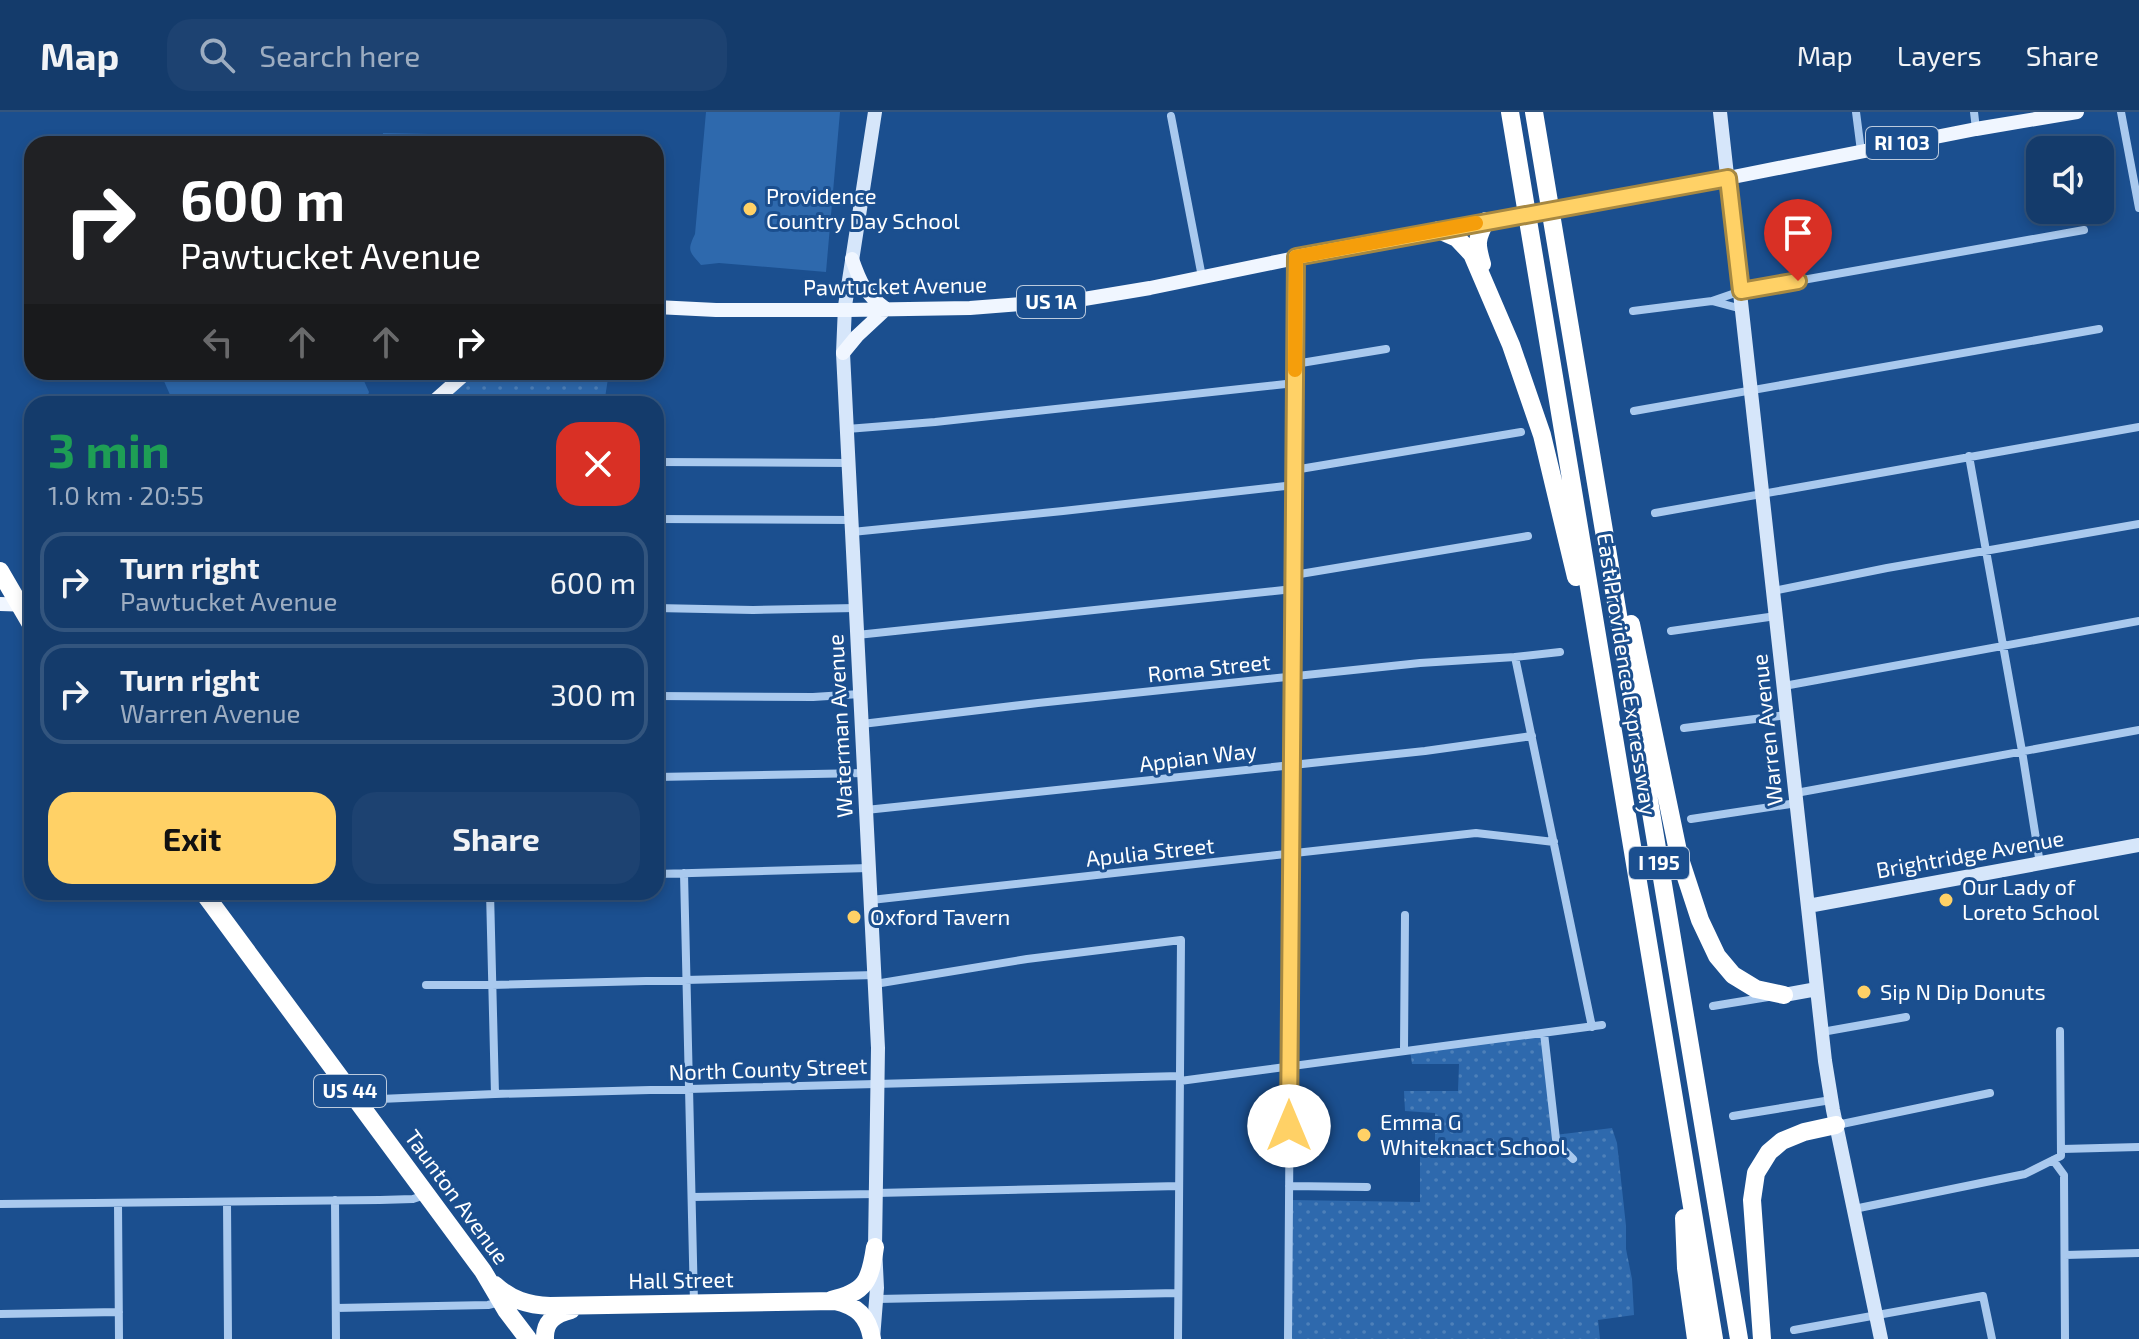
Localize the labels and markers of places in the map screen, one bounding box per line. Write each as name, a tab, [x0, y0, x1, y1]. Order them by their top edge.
place label: Providence Country Day School	[766, 182, 960, 233]
pin	[1764, 199, 1832, 281]
marker: Providence Country Day School	[741, 200, 759, 218]
place label: Our Lady of Loreto School	[1962, 873, 2100, 924]
marker: Our Lady of Loreto School	[1937, 891, 1955, 909]
place label: Oxford Tavern	[870, 903, 1010, 929]
marker: Oxford Tavern	[845, 908, 863, 926]
place label: Sip N Dip Donuts	[1880, 978, 2046, 1004]
marker: Sip N Dip Donuts	[1855, 983, 1873, 1001]
place label: Emma G Whiteknact School	[1380, 1108, 1567, 1159]
marker: Emma G Whiteknact School	[1355, 1126, 1373, 1144]

